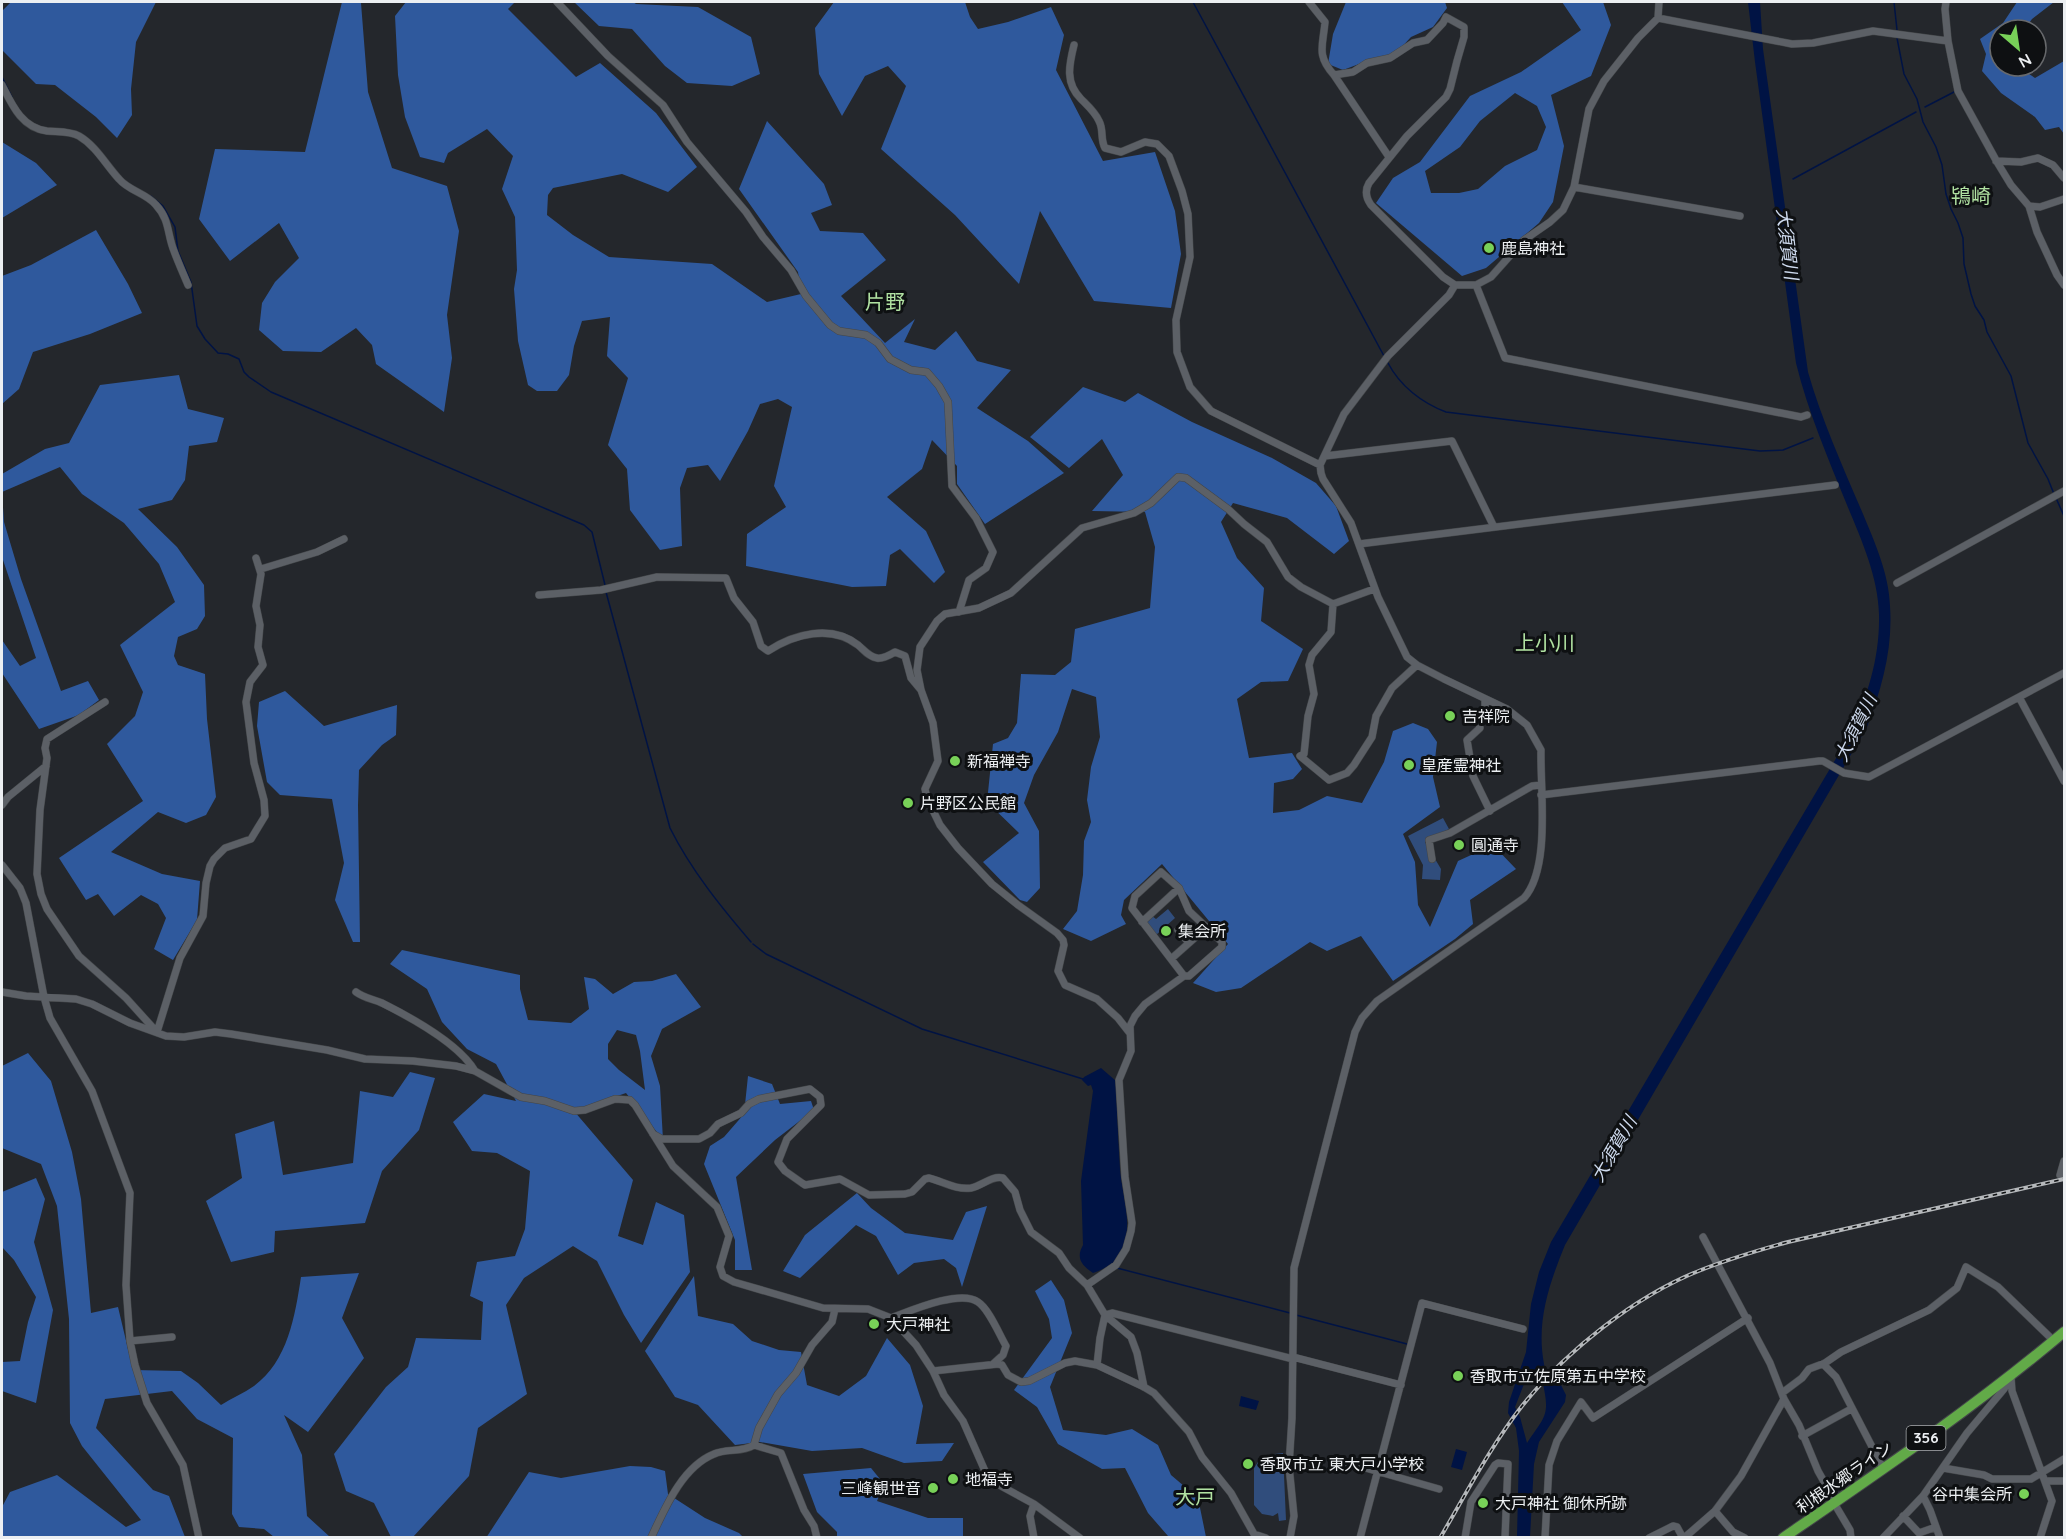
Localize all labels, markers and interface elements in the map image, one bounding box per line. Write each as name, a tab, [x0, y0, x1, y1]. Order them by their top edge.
north arrow	[1988, 18, 2048, 78]
text: N	[2015, 50, 2035, 73]
district label: 鴇崎	[1951, 183, 1991, 208]
water label: 大須賀川	[1772, 207, 1804, 283]
place label: 鹿島神社	[1501, 238, 1565, 258]
marker: 鹿島神社	[1482, 241, 1496, 255]
district label: 片野	[865, 289, 905, 314]
district label: 上小川	[1515, 630, 1575, 655]
water label: 大須賀川	[1829, 689, 1883, 765]
place label: 吉祥院	[1462, 706, 1510, 726]
marker: 吉祥院	[1443, 709, 1457, 723]
place label: 新福禅寺	[967, 751, 1031, 771]
marker: 新福禅寺	[948, 754, 962, 768]
place label: 皇産霊神社	[1421, 755, 1501, 775]
marker: 皇産霊神社	[1402, 758, 1416, 772]
place label: 片野区公民館	[920, 793, 1016, 813]
marker: 片野区公民館	[901, 796, 915, 810]
place label: 圓通寺	[1471, 835, 1519, 855]
marker: 圓通寺	[1452, 838, 1466, 852]
place label: 集会所	[1178, 921, 1226, 941]
marker: 集会所	[1159, 924, 1173, 938]
water label: 大須賀川	[1586, 1110, 1643, 1186]
place label: 大戸神社	[886, 1314, 950, 1334]
marker: 大戸神社	[867, 1317, 881, 1331]
place label: 香取市立佐原第五中学校	[1470, 1366, 1646, 1386]
marker: 香取市立佐原第五中学校	[1451, 1369, 1465, 1383]
road number: 356	[1906, 1426, 1946, 1450]
street label: 利根水郷ライン	[1792, 1437, 1896, 1517]
place label: 香取市立 東大戸小学校	[1260, 1454, 1424, 1474]
marker: 香取市立 東大戸小学校	[1241, 1457, 1255, 1471]
place label: 地福寺	[965, 1469, 1013, 1489]
marker: 地福寺	[946, 1472, 960, 1486]
place label: 三峰観世音	[841, 1478, 921, 1498]
marker: 三峰観世音	[926, 1481, 940, 1495]
district label: 大戸	[1175, 1484, 1215, 1509]
place label: 谷中集会所	[1932, 1484, 2012, 1504]
marker: 谷中集会所	[2017, 1487, 2031, 1501]
place label: 大戸神社 御休所跡	[1495, 1493, 1627, 1513]
marker: 大戸神社 御休所跡	[1476, 1496, 1490, 1510]

